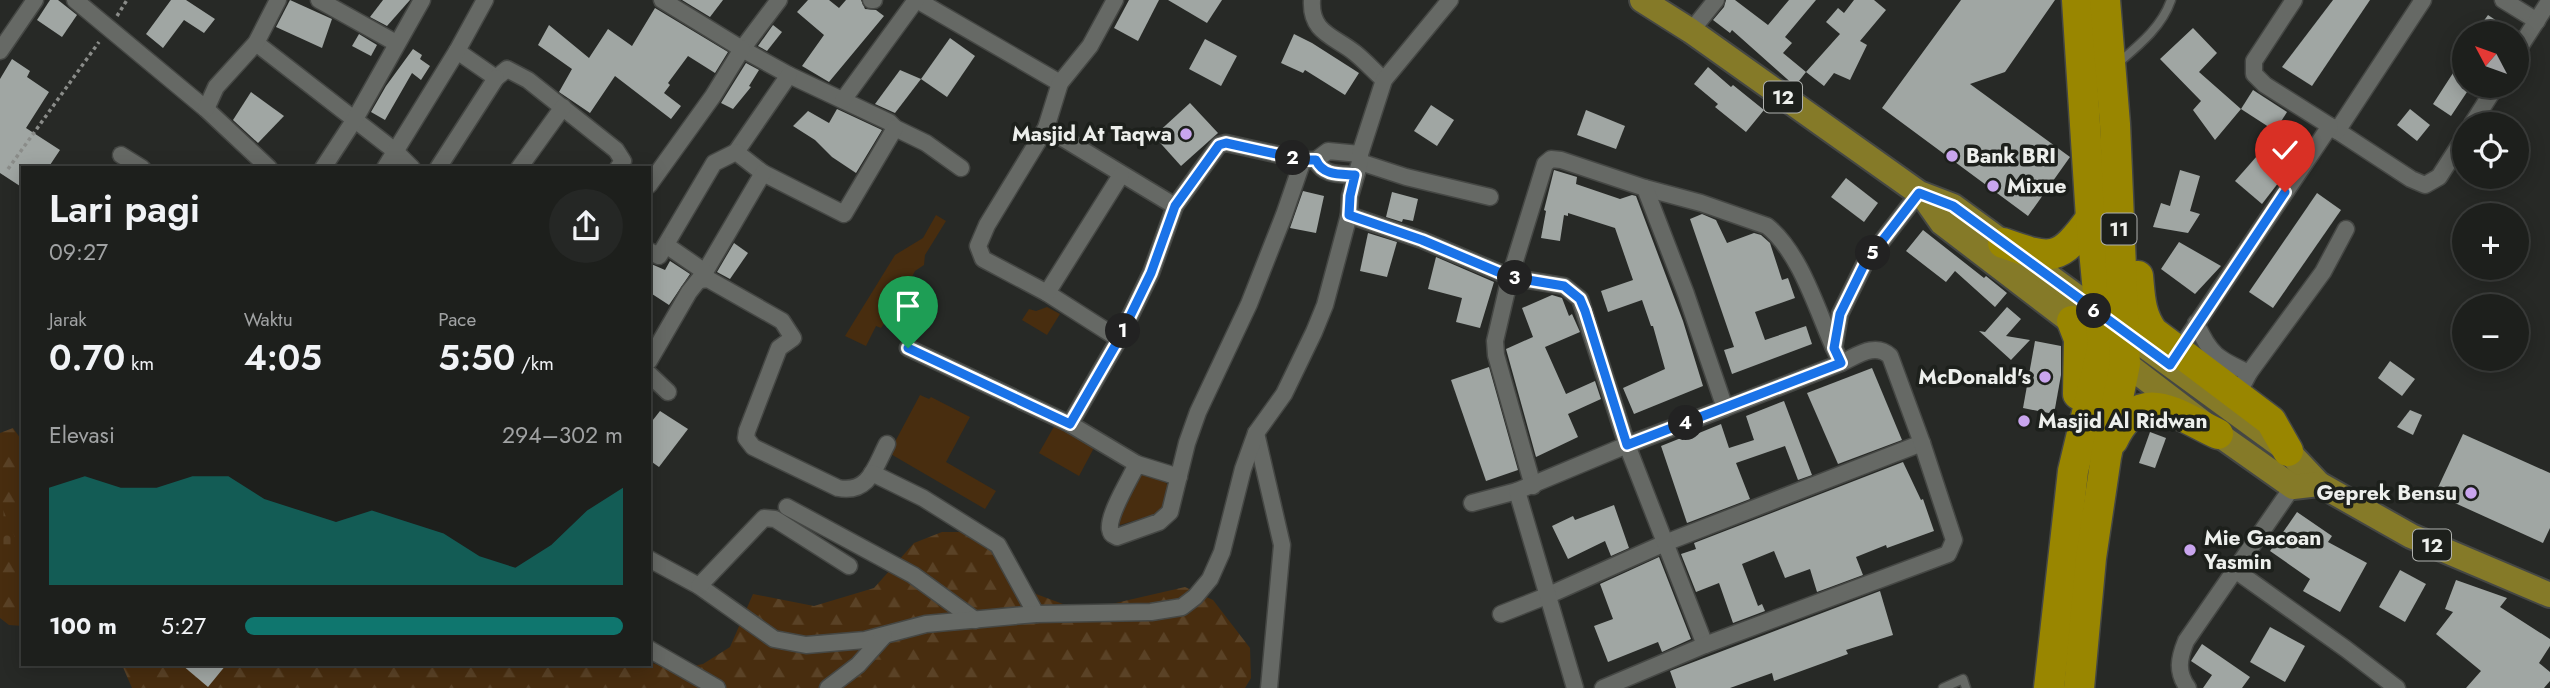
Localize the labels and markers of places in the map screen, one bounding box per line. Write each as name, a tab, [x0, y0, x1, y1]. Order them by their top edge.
place label: Masjid At Taqwa	[1012, 119, 1172, 149]
pin	[2255, 120, 2315, 192]
marker: Masjid At Taqwa	[1178, 126, 1194, 142]
pin: 2	[1276, 140, 1310, 176]
place label: Bank BRI	[1966, 141, 2056, 171]
marker: Bank BRI	[1944, 148, 1960, 164]
place label: Mixue	[2007, 171, 2067, 201]
marker: Mixue	[1985, 178, 2001, 194]
pin: 5	[1856, 236, 1890, 270]
pin: 3	[1498, 260, 1532, 296]
pin	[878, 276, 938, 348]
pin: 6	[2076, 294, 2112, 328]
pin: 1	[1106, 314, 1140, 348]
place label: McDonald's	[1918, 362, 2031, 392]
marker: McDonald's	[2037, 369, 2053, 385]
pin: 4	[1668, 406, 1704, 440]
place label: Masjid Al Ridwan	[2038, 406, 2208, 436]
marker: Masjid Al Ridwan	[2016, 413, 2032, 429]
place label: Geprek Bensu	[2316, 478, 2457, 508]
marker: Geprek Bensu	[2463, 485, 2479, 501]
place label: Mie Gacoan Yasmin	[2203, 523, 2321, 577]
marker: Mie Gacoan Yasmin	[2182, 542, 2198, 558]

